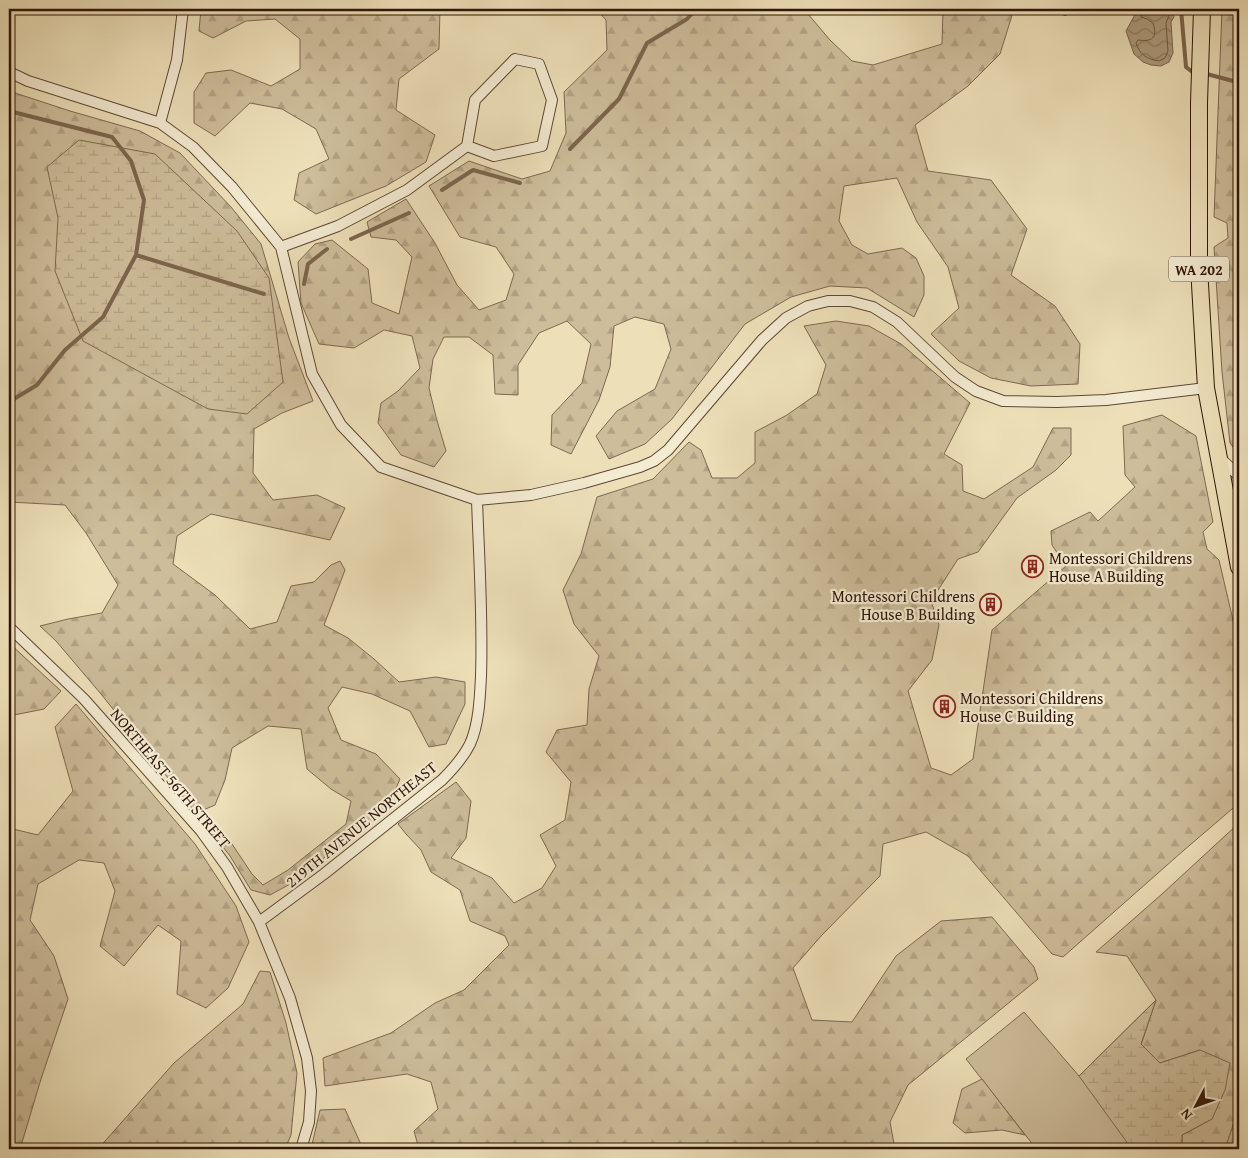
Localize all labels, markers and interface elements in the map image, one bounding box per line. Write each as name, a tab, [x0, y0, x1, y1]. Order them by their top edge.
road number: WA 202	[1169, 256, 1229, 282]
place label: Montessori Childrens House A Building	[1049, 546, 1192, 588]
building icon: Montessori Childrens House A Building	[1021, 555, 1045, 579]
place label: Montessori Childrens House B Building	[832, 584, 975, 626]
building icon: Montessori Childrens House B Building	[979, 593, 1003, 617]
place label: Montessori Childrens House C Building	[960, 686, 1103, 728]
building icon: Montessori Childrens House C Building	[932, 695, 956, 719]
street label: NORTHEAST 56TH STREET	[105, 703, 237, 853]
street label: 219TH AVENUE NORTHEAST	[280, 755, 442, 893]
north arrow	[1170, 1080, 1220, 1130]
text: N	[1175, 1104, 1197, 1125]

